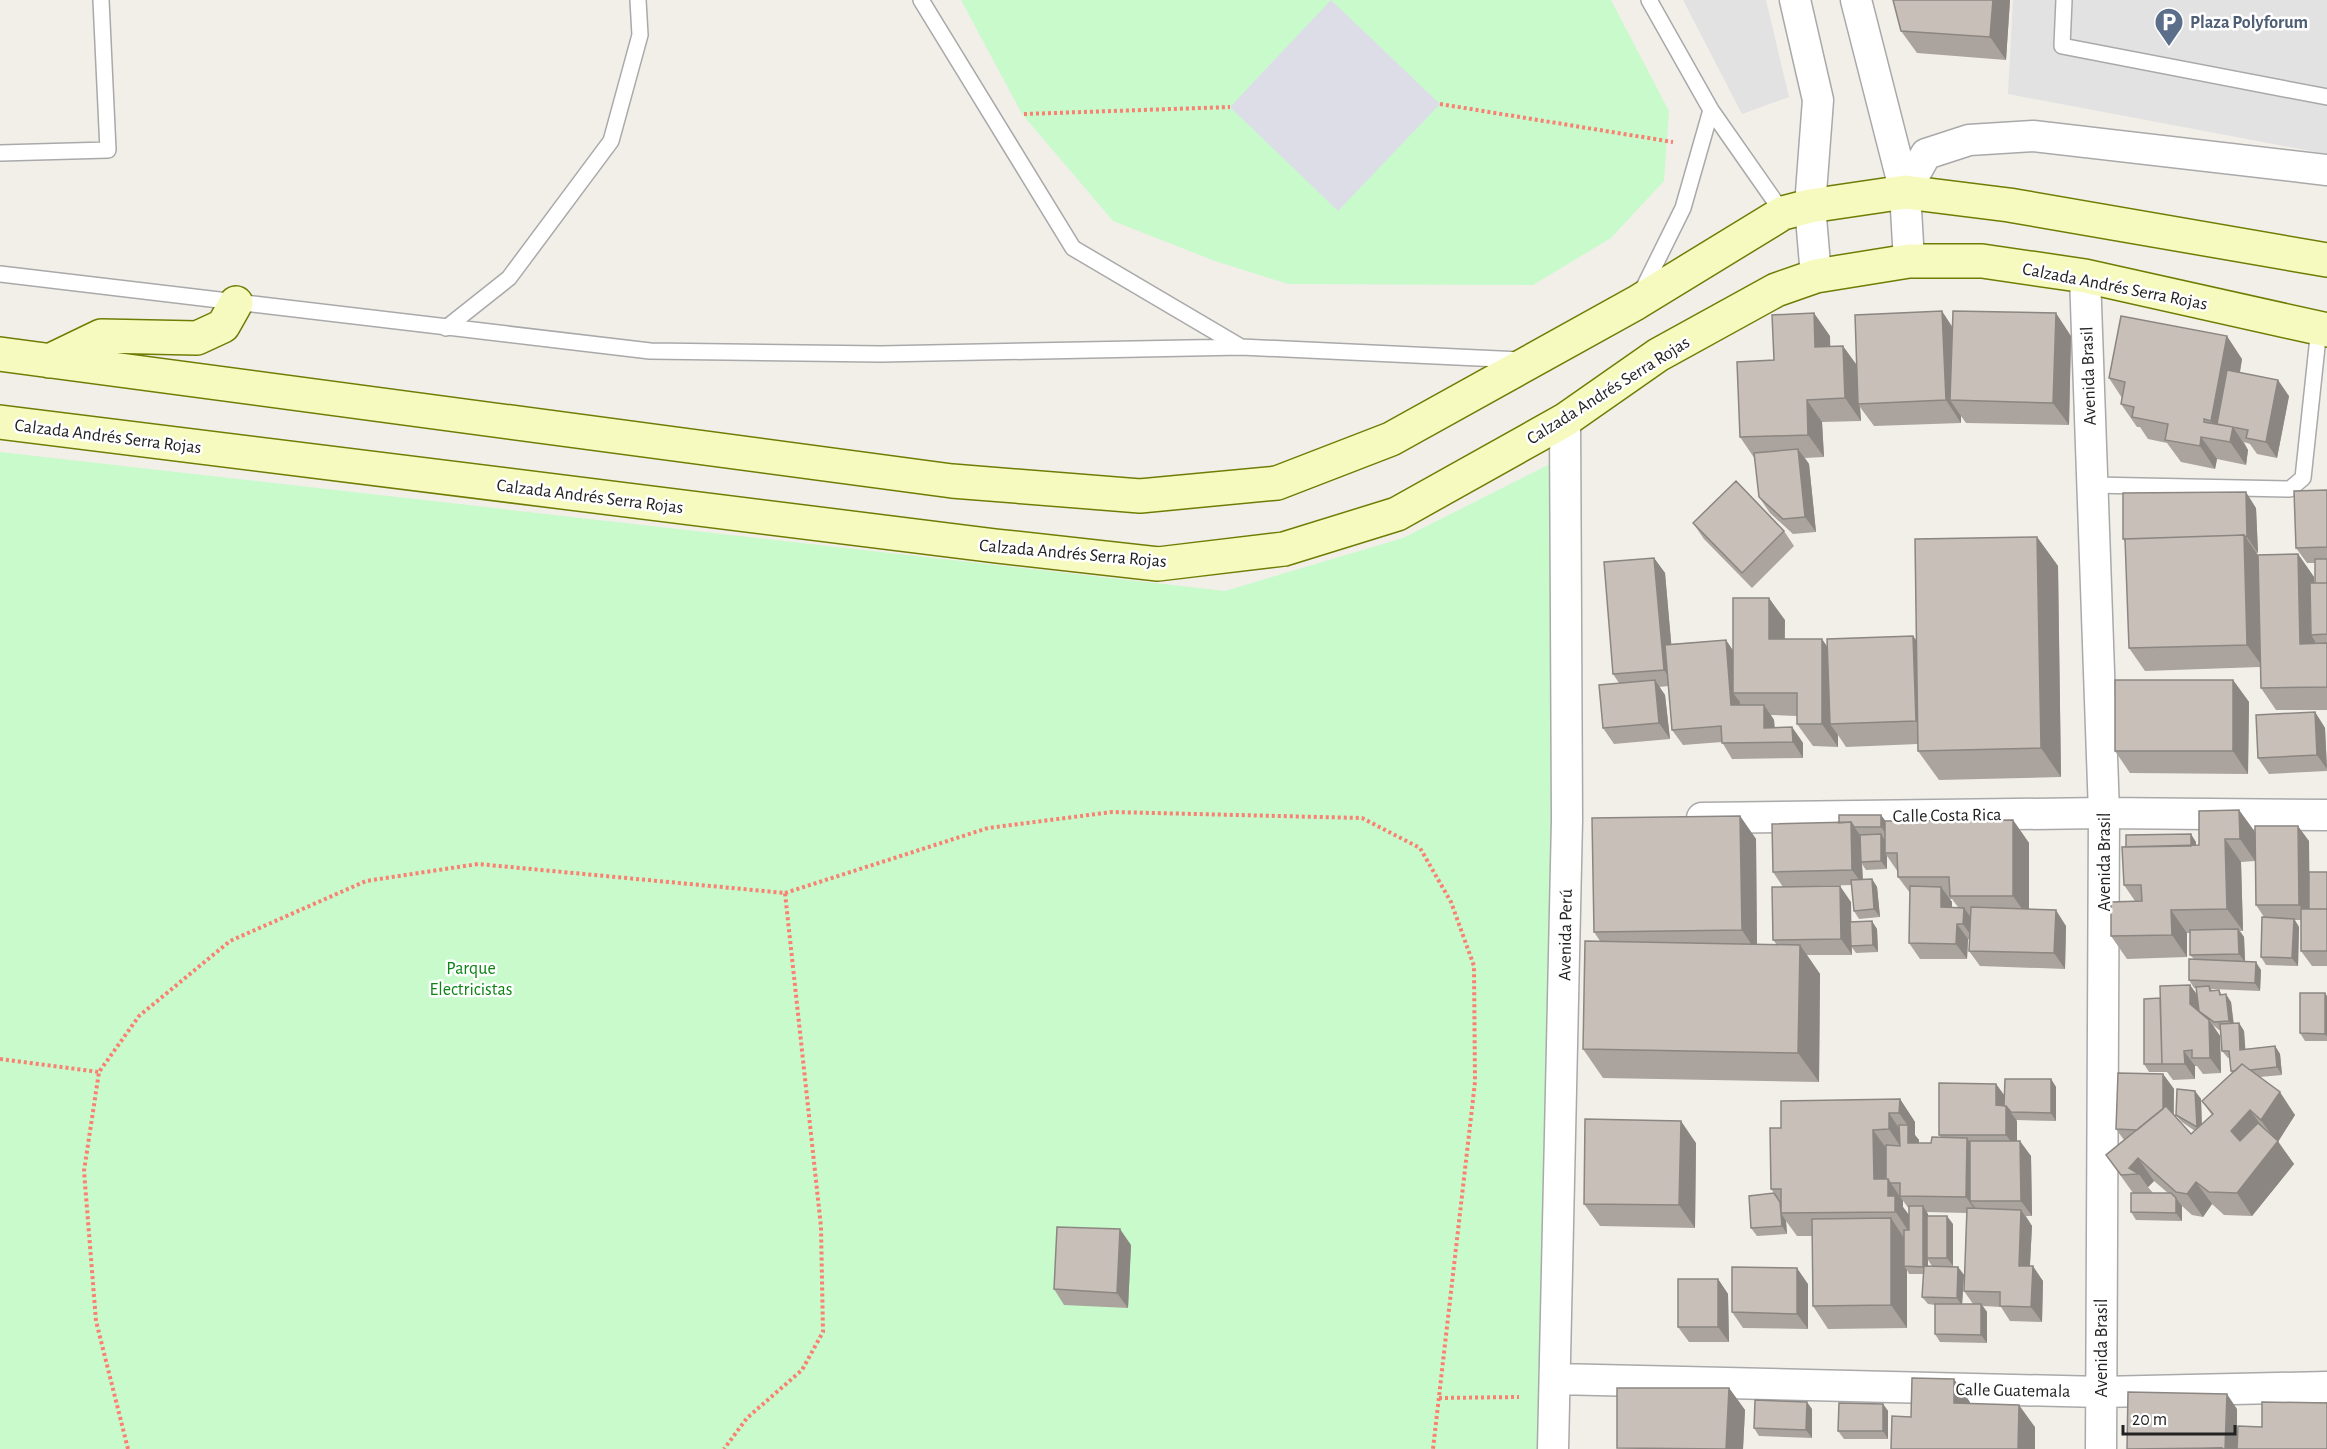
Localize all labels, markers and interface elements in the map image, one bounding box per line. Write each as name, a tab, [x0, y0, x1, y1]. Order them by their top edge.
parking icon: Plaza Polyforum	[2153, 6, 2185, 48]
place label: Plaza Polyforum	[2190, 14, 2308, 32]
street label: Calzada Andrés Serra Rojas	[2021, 260, 2209, 314]
street label: Avenida Brasil	[2078, 326, 2100, 426]
street label: Calzada Andrés Serra Rojas	[1524, 333, 1693, 448]
street label: Calzada Andrés Serra Rojas	[13, 417, 202, 457]
street label: Calzada Andrés Serra Rojas	[495, 477, 684, 517]
street label: Calzada Andrés Serra Rojas	[978, 537, 1167, 571]
street label: Calle Costa Rica	[1892, 806, 2002, 826]
street label: Avenida Brasil	[2096, 813, 2114, 911]
street label: Avenida Perú	[1556, 889, 1576, 981]
park label: Parque Electricistas	[430, 960, 512, 999]
street label: Avenida Brasil	[2093, 1299, 2111, 1397]
street label: Calle Guatemala	[1955, 1381, 2071, 1401]
scale bar	[2123, 1398, 2236, 1436]
text: 20 m	[2132, 1411, 2167, 1429]

